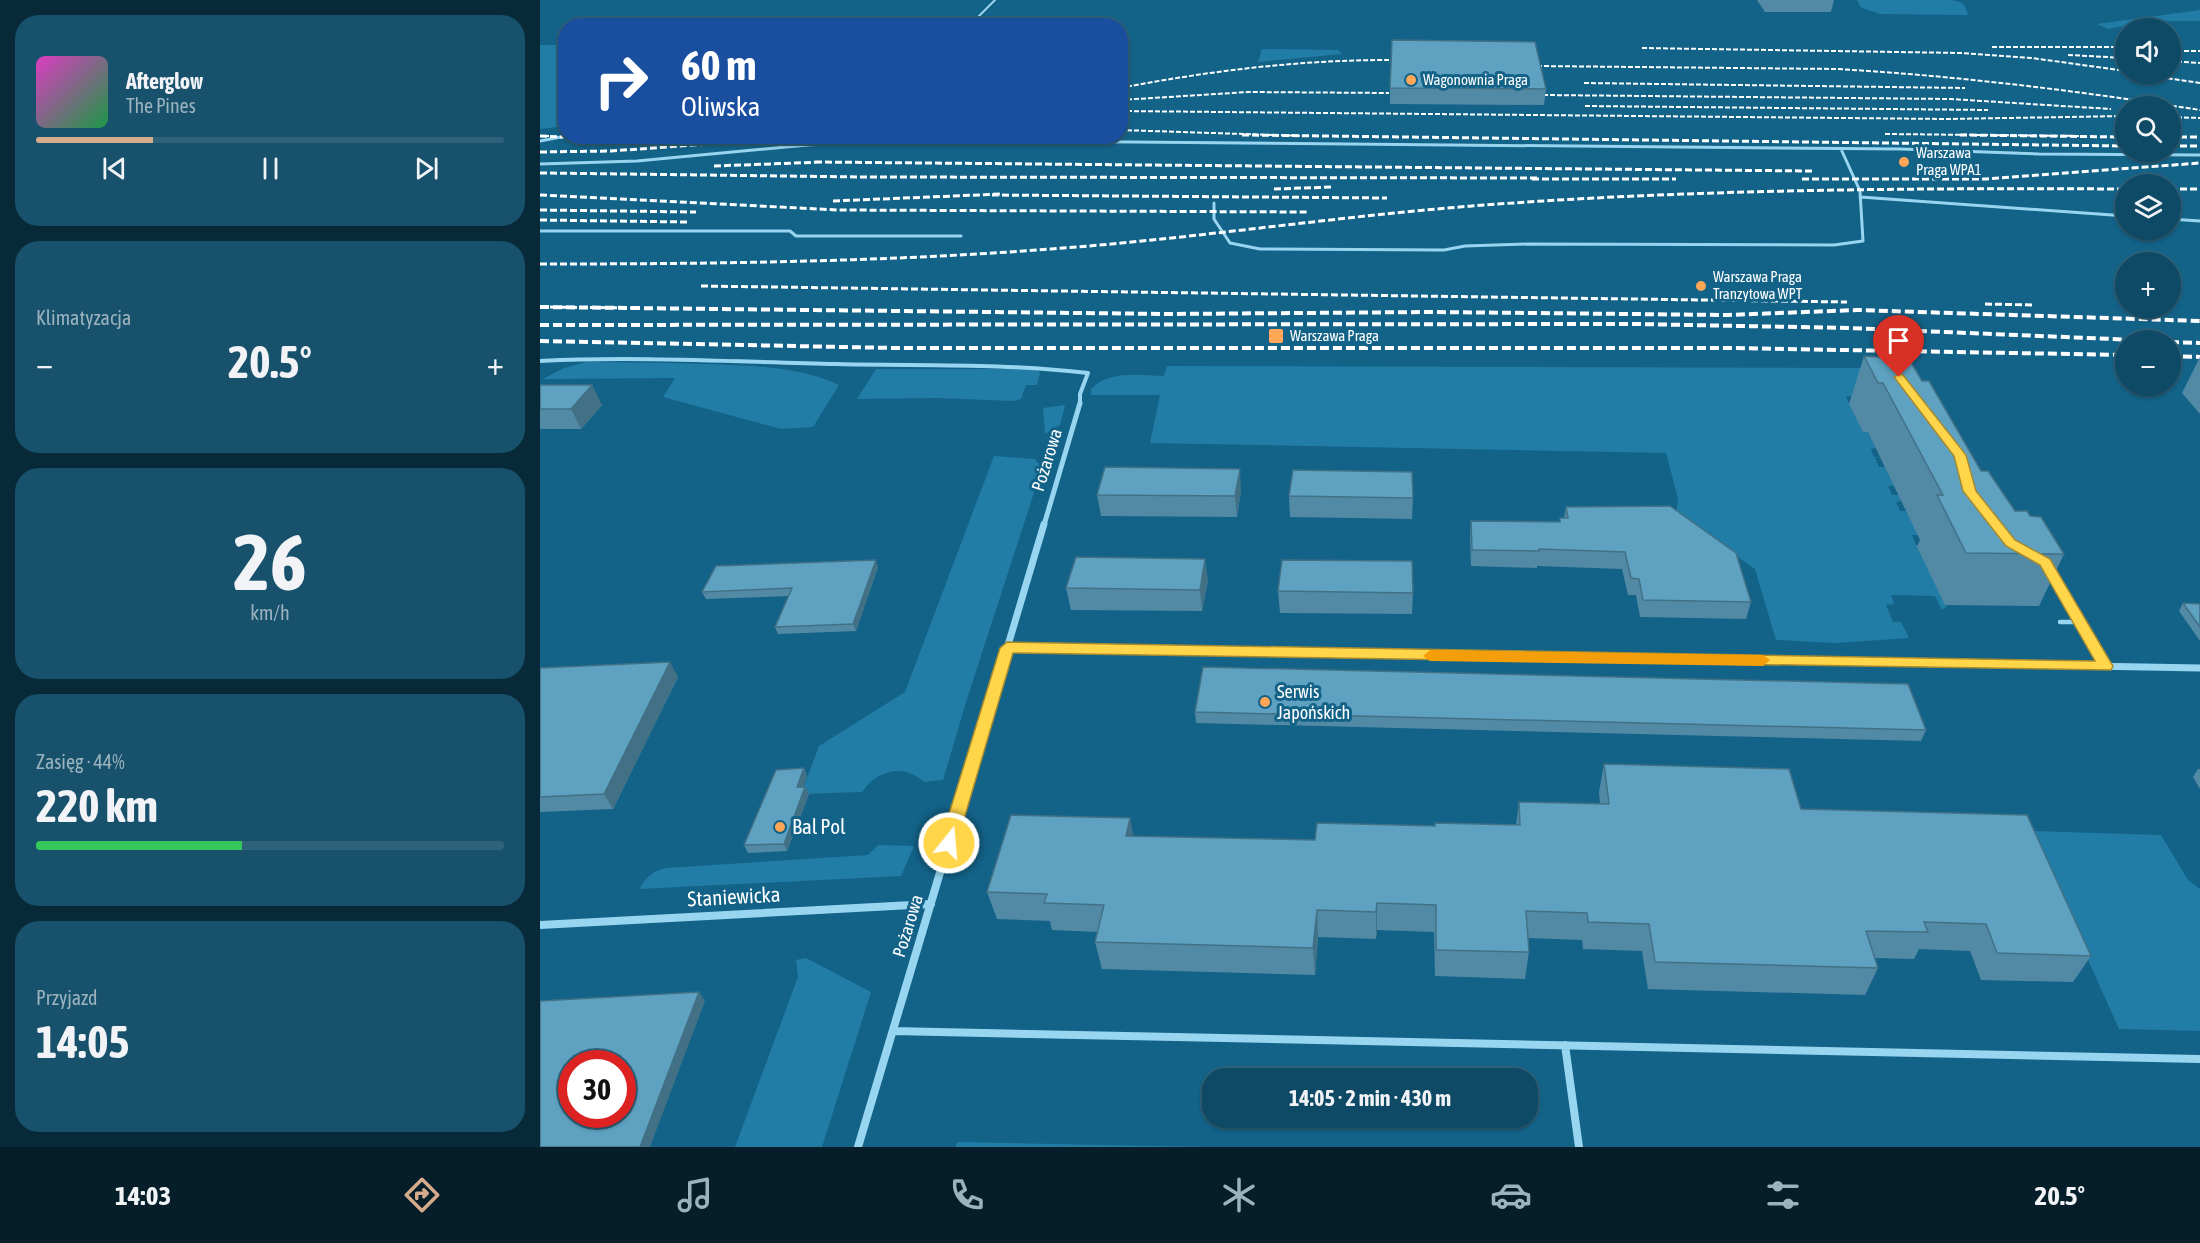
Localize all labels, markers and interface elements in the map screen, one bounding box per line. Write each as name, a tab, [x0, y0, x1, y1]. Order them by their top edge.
map controls	[2115, 18, 2181, 396]
button: sound	[2115, 18, 2181, 84]
text: 60 m	[681, 41, 756, 89]
icon: right	[582, 42, 660, 120]
text: Afterglow	[126, 68, 203, 94]
place label: Wagonownia Praga	[1423, 71, 1528, 88]
marker: Wagonownia Praga	[1404, 73, 1418, 87]
text: Oliwska	[681, 91, 760, 122]
text: The Pines	[126, 94, 196, 117]
button: search	[2115, 96, 2181, 162]
place label: Warszawa Praga WPA1	[1916, 144, 1982, 178]
icon: previous	[98, 152, 131, 185]
icon: pause	[254, 152, 287, 185]
icon: next	[410, 152, 443, 185]
marker: Warszawa Praga WPA1	[1897, 155, 1911, 169]
button: layers	[2115, 174, 2181, 240]
button: +	[2115, 252, 2181, 318]
place label: Warszawa Praga Tranzytowa WPT	[1713, 268, 1803, 302]
marker: Warszawa Praga Tranzytowa WPT	[1694, 279, 1708, 293]
text: Klimatyzacja	[36, 306, 131, 329]
pin	[1873, 315, 1924, 377]
icon: arrive	[1882, 324, 1915, 357]
marker: Warszawa Praga	[1267, 327, 1285, 345]
place label: Warszawa Praga	[1290, 327, 1379, 344]
button: −	[2115, 330, 2181, 396]
text: 20.5°	[228, 336, 312, 388]
text: −	[36, 344, 53, 382]
text: +	[487, 344, 504, 382]
street label: Pożarowa	[1027, 426, 1066, 494]
text: 26	[233, 517, 307, 607]
text: km/h	[250, 601, 290, 624]
place label: Serwis Japońskich	[1277, 681, 1350, 723]
marker: Serwis Japońskich	[1258, 695, 1272, 709]
text: Zasięg · 44%	[36, 750, 125, 773]
text: 220 km	[36, 780, 158, 832]
position arrow	[917, 811, 981, 875]
place label: Bal Pol	[792, 814, 846, 838]
marker: Bal Pol	[773, 820, 787, 834]
street label: Staniewicka	[687, 882, 781, 910]
street label: Pożarowa	[888, 892, 927, 960]
text: Przyjazd	[36, 986, 98, 1009]
text: 14:05	[36, 1016, 130, 1068]
speed limit sign: 30	[558, 1050, 636, 1128]
text: 14:05 · 2 min · 430 m	[1289, 1085, 1451, 1111]
icon: directions	[401, 1174, 443, 1216]
icon: music	[674, 1174, 716, 1216]
icon: phone	[946, 1174, 988, 1216]
icon: climate	[1218, 1174, 1260, 1216]
icon: car	[1490, 1174, 1532, 1216]
icon: filters	[1762, 1174, 1804, 1216]
text: 14:03	[115, 1180, 171, 1211]
text: 20.5°	[2035, 1180, 2085, 1211]

